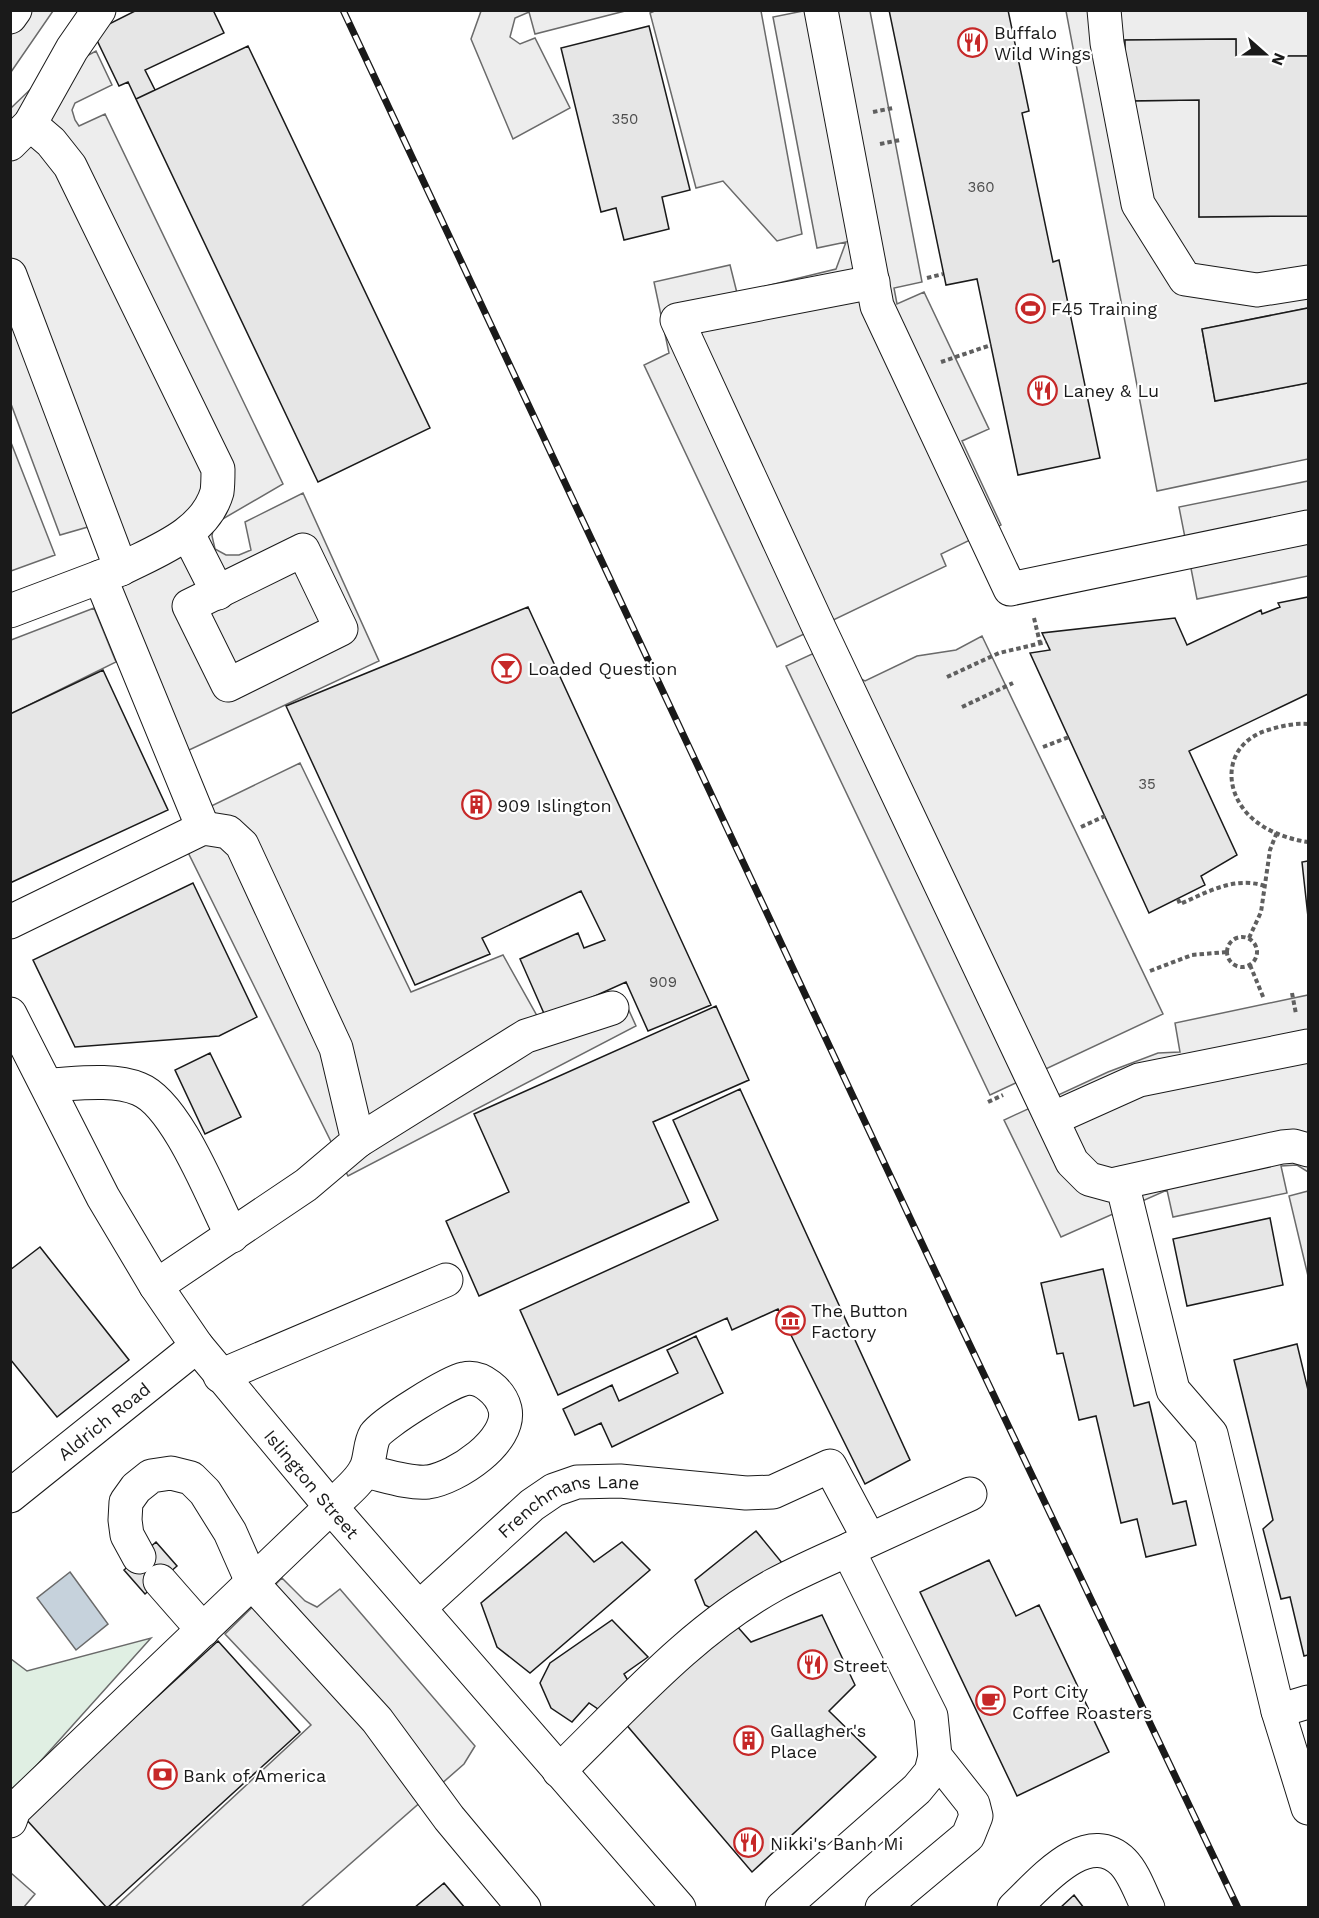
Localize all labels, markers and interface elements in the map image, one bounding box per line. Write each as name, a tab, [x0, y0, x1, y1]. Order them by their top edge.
place label: Buffalo Wild Wings	[994, 22, 1091, 64]
north arrow	[1235, 24, 1295, 84]
restaurant icon: Buffalo Wild Wings	[957, 26, 989, 58]
text: N	[1268, 50, 1290, 68]
house number: 350	[612, 110, 638, 128]
house number: 360	[967, 178, 995, 196]
sports icon: F45 Training	[1014, 292, 1046, 324]
place label: F45 Training	[1051, 298, 1157, 319]
restaurant icon: Laney & Lu	[1026, 374, 1058, 406]
place label: Laney & Lu	[1063, 380, 1159, 401]
bar icon: Loaded Question	[491, 652, 523, 684]
place label: Loaded Question	[528, 658, 677, 679]
house number: 35	[1138, 775, 1156, 793]
building icon: 909 Islington	[460, 789, 492, 821]
place label: 909 Islington	[497, 795, 612, 816]
house number: 909	[649, 973, 677, 991]
place label: The Button Factory	[811, 1300, 908, 1342]
museum icon: The Button Factory	[774, 1304, 806, 1336]
street label: Aldrich Road	[53, 1378, 154, 1464]
street label: Islington Street	[260, 1425, 364, 1543]
street label: Frenchmans Lane	[493, 1470, 640, 1542]
restaurant icon: Street	[796, 1649, 828, 1681]
place label: Street	[833, 1655, 888, 1676]
place label: Port City Coffee Roasters	[1012, 1681, 1152, 1723]
cafe icon: Port City Coffee Roasters	[975, 1685, 1007, 1717]
place label: Gallagher's Place	[770, 1720, 866, 1762]
building icon: Gallagher's Place	[733, 1724, 765, 1756]
bank icon: Bank of America	[146, 1759, 178, 1791]
place label: Bank of America	[183, 1765, 326, 1786]
restaurant icon: Nikki's Banh Mi	[733, 1827, 765, 1859]
place label: Nikki's Banh Mi	[770, 1833, 903, 1854]

